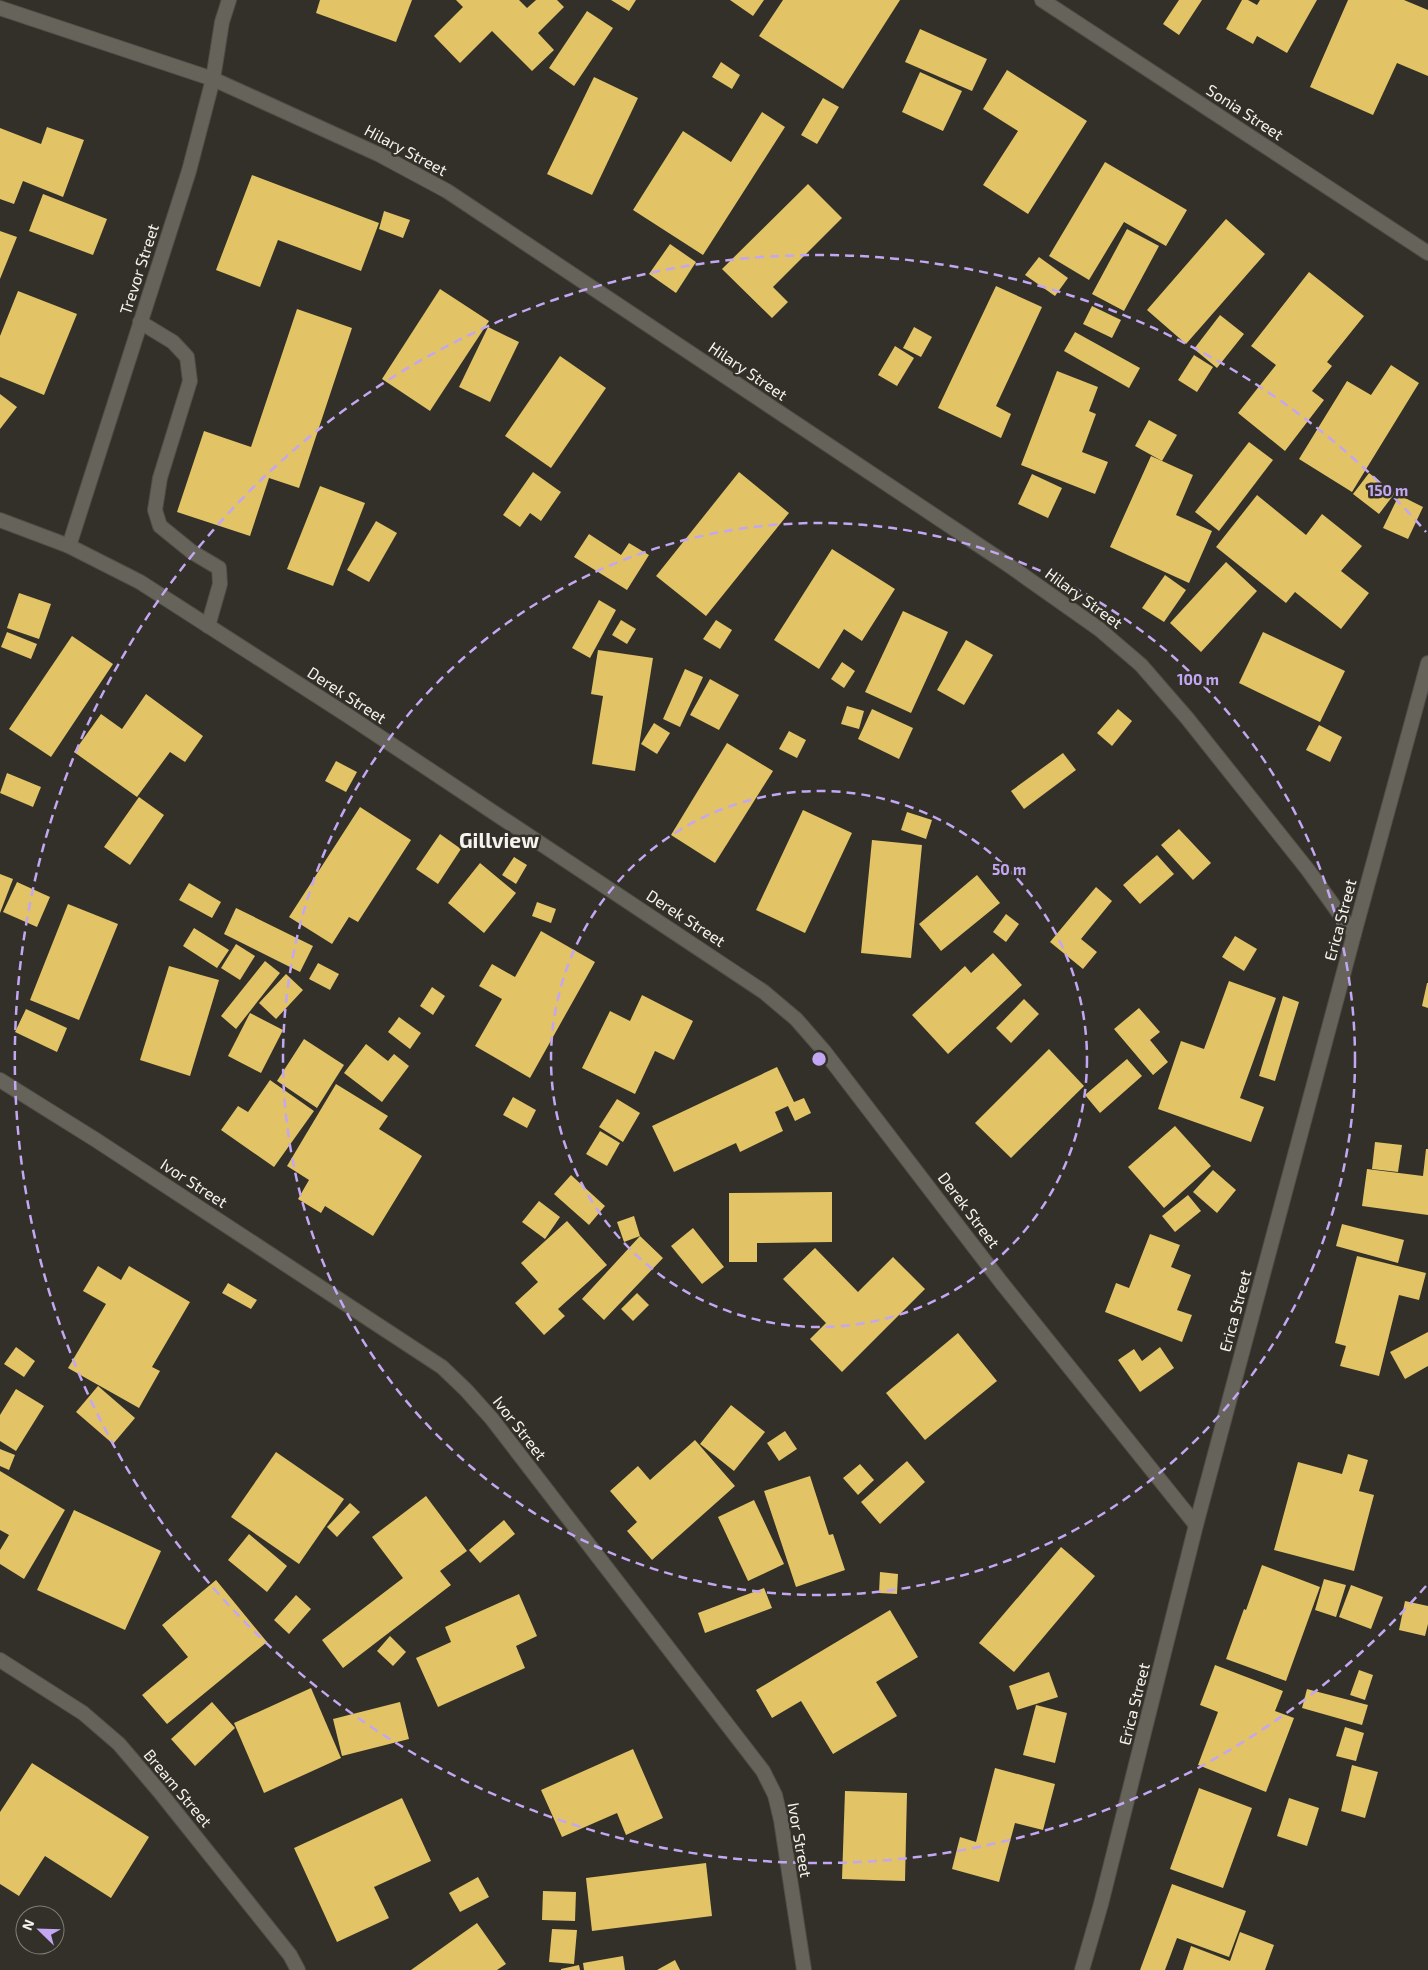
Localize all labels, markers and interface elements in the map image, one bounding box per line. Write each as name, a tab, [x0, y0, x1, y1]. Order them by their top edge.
street label: Sonia Street	[1203, 80, 1287, 144]
street label: Hilary Street	[362, 120, 451, 179]
street label: Trevor Street	[115, 221, 162, 317]
street label: Hilary Street	[705, 337, 791, 404]
text: 150 m	[1368, 481, 1408, 499]
street label: Hilary Street	[1042, 563, 1127, 632]
street label: Derek Street	[304, 662, 390, 727]
text: 100 m	[1177, 670, 1219, 688]
district label: Gillview	[459, 827, 539, 852]
text: 50 m	[992, 860, 1026, 878]
street label: Erica Street	[1319, 877, 1360, 963]
street label: Derek Street	[643, 885, 729, 950]
centre of rings	[810, 1050, 828, 1068]
street label: Ivor Street	[157, 1154, 231, 1211]
street label: Derek Street	[935, 1168, 1004, 1251]
street label: Erica Street	[1214, 1268, 1255, 1354]
street label: Ivor Street	[490, 1392, 551, 1463]
street label: Erica Street	[1114, 1661, 1153, 1747]
street label: Bream Street	[140, 1745, 216, 1830]
street label: Ivor Street	[785, 1801, 816, 1879]
north arrow	[15, 1905, 65, 1955]
text: N	[18, 1917, 37, 1933]

